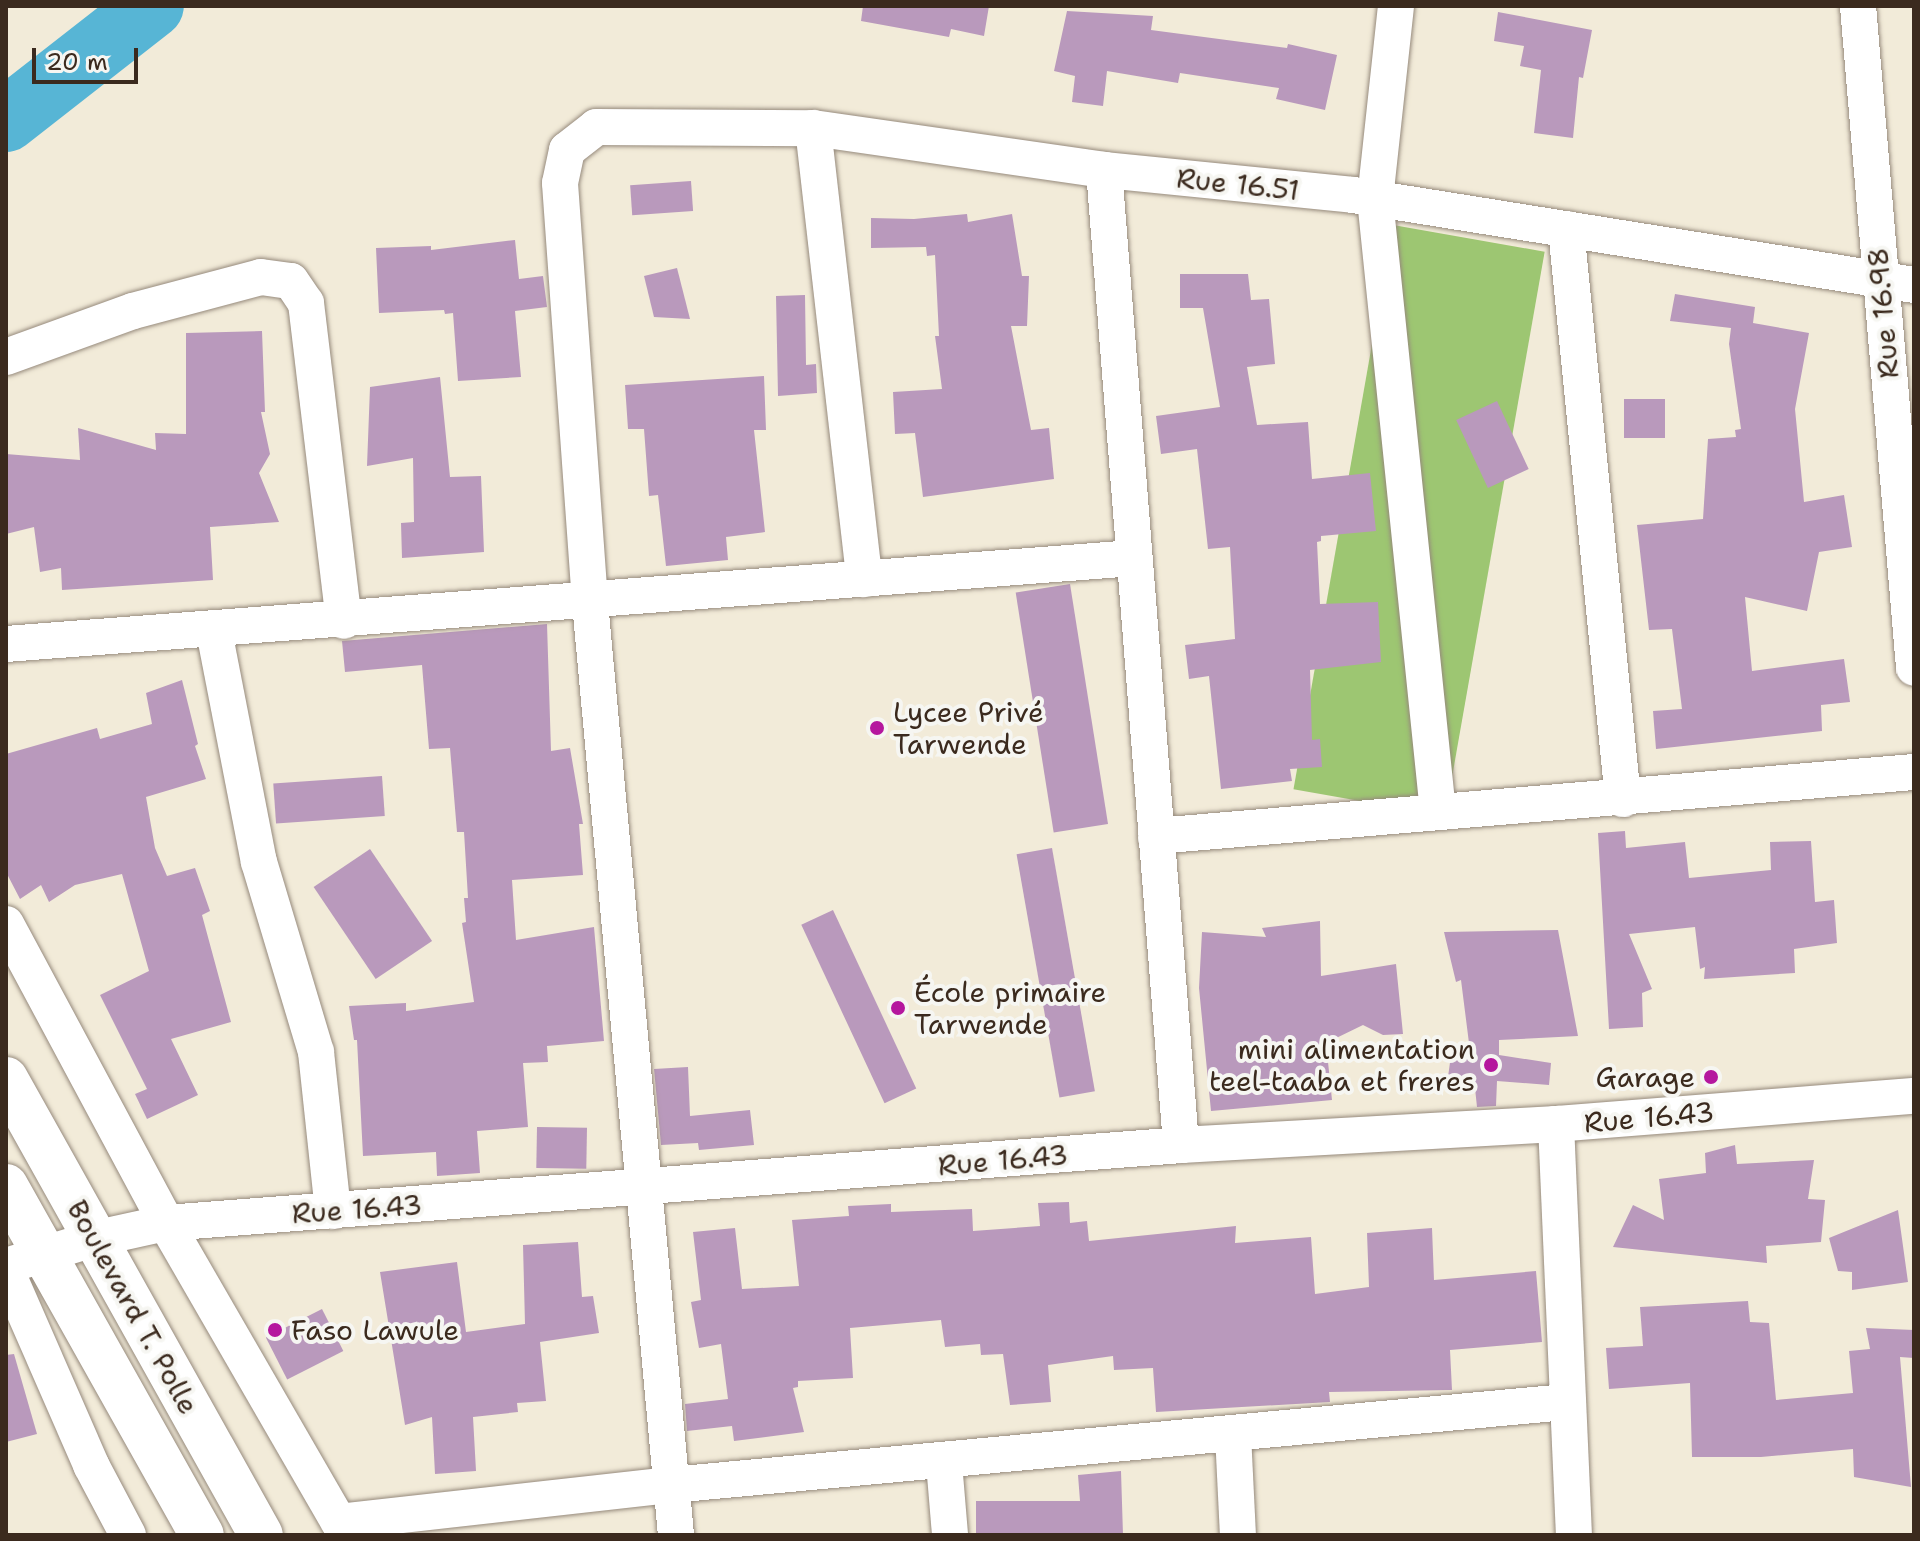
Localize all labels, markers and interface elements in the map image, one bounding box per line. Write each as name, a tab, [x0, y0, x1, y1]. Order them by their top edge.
scale bar	[36, 32, 142, 82]
text: 20 m	[46, 46, 108, 78]
street label: Rue 16.51	[1175, 161, 1301, 207]
street label: Rue 16.98	[1861, 246, 1905, 380]
place label: Lycee Privé Tarwende	[893, 695, 1044, 761]
marker: Lycee Privé Tarwende	[868, 719, 886, 737]
place label: École primaire Tarwende	[914, 975, 1106, 1041]
marker: École primaire Tarwende	[889, 999, 907, 1017]
place label: mini alimentation teel-taaba et freres	[1209, 1032, 1475, 1098]
marker: mini alimentation teel-taaba et freres	[1482, 1056, 1500, 1074]
place label: Garage	[1596, 1060, 1695, 1094]
marker: Garage	[1702, 1068, 1720, 1086]
street label: Rue 16.43	[1582, 1095, 1716, 1139]
street label: Rue 16.43	[936, 1138, 1070, 1182]
street label: Rue 16.43	[291, 1188, 423, 1230]
street label: Boulevard T. Polle	[60, 1194, 206, 1420]
place label: Faso Lawule	[291, 1313, 459, 1347]
marker: Faso Lawule	[266, 1321, 284, 1339]

